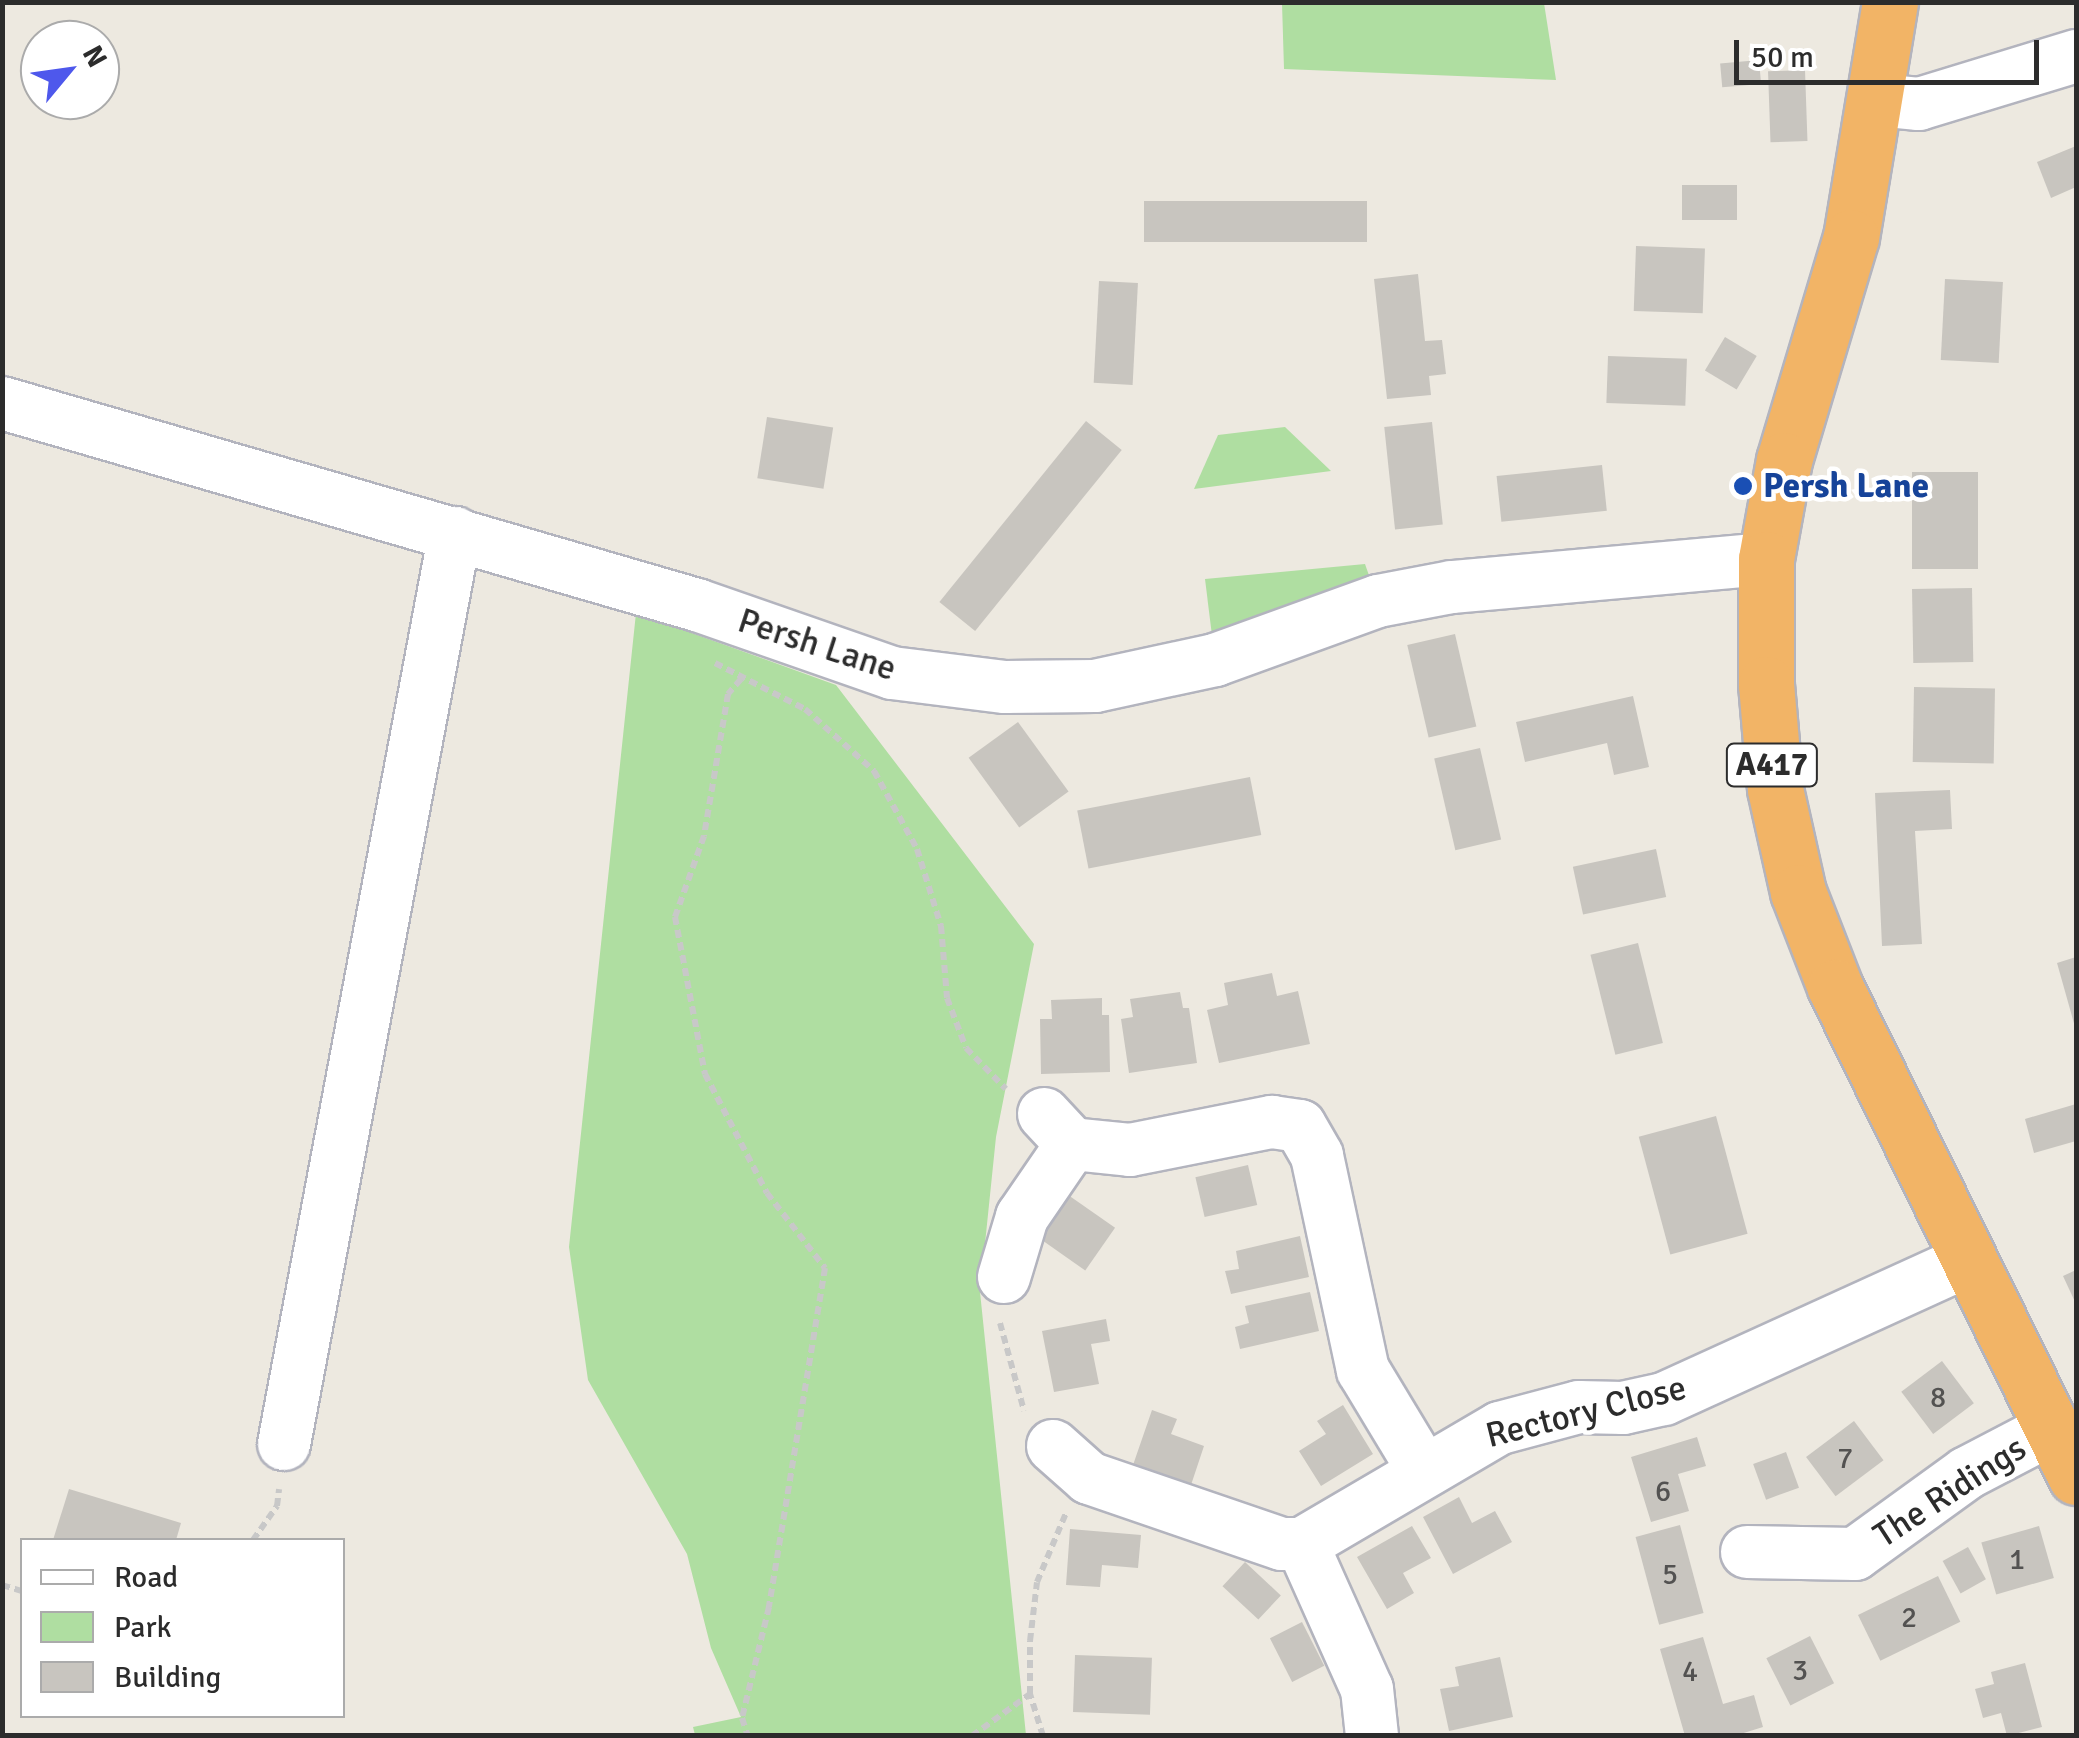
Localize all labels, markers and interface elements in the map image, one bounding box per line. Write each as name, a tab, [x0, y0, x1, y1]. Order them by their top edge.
north arrow	[20, 20, 120, 120]
scale bar	[1739, 20, 2044, 82]
text: 50 m	[1751, 39, 1814, 76]
text: N	[75, 40, 114, 73]
place label: Persh Lane	[1763, 465, 1929, 507]
marker: Persh Lane	[1732, 475, 1754, 497]
street label: Persh Lane	[733, 600, 901, 690]
road number: A417	[1724, 738, 1820, 792]
street label: Rectory Close	[1482, 1367, 1690, 1457]
house number: 8	[1930, 1380, 1946, 1416]
street label: The Ridings	[1866, 1427, 2034, 1557]
house number: 7	[1837, 1441, 1853, 1477]
house number: 6	[1655, 1474, 1671, 1510]
legend	[20, 1538, 345, 1718]
house number: 1	[2009, 1542, 2025, 1578]
house number: 5	[1662, 1557, 1678, 1593]
text: Road	[114, 1559, 178, 1596]
house number: 2	[1901, 1600, 1917, 1636]
text: Park	[114, 1609, 172, 1646]
house number: 3	[1792, 1653, 1808, 1689]
house number: 4	[1682, 1654, 1698, 1690]
text: Building	[114, 1659, 221, 1696]

